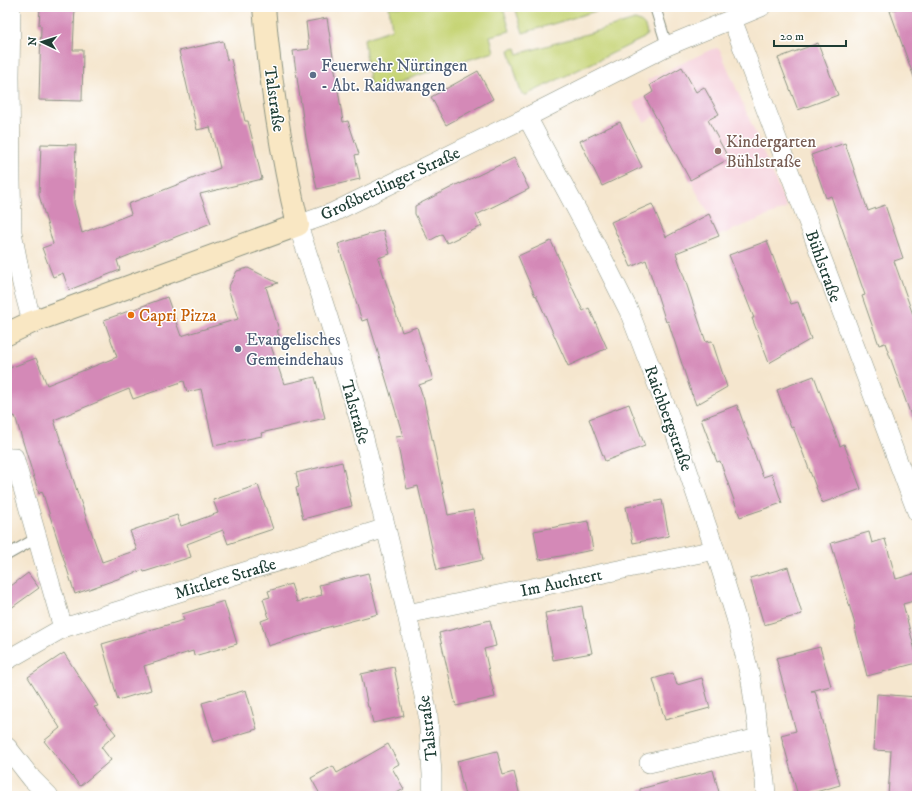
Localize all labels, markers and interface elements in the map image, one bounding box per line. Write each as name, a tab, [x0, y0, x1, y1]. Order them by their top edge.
north arrow	[22, 22, 62, 62]
scale bar	[774, 22, 846, 48]
text: 20 m	[780, 29, 804, 44]
text: N	[26, 36, 40, 46]
place label: Feuerwehr Nürtingen - Abt. Raidwangen	[321, 55, 468, 97]
street label: Talstraße	[259, 65, 289, 133]
marker: Feuerwehr Nürtingen - Abt. Raidwangen	[308, 70, 318, 80]
place label: Kindergarten Bühlstraße	[726, 131, 816, 173]
street label: Großbettlinger Straße	[317, 142, 464, 226]
marker: Kindergarten Bühlstraße	[713, 146, 723, 156]
street label: Bühlstraße	[800, 227, 846, 305]
place label: Capri Pizza	[139, 305, 217, 327]
marker: Capri Pizza	[126, 310, 136, 320]
place label: Evangelisches Gemeindehaus	[246, 329, 344, 371]
marker: Evangelisches Gemeindehaus	[233, 344, 243, 354]
street label: Raichbergstraße	[639, 363, 697, 474]
street label: Talstraße	[335, 378, 375, 447]
street label: Mittlere Straße	[172, 553, 279, 605]
street label: Im Auchtert	[518, 563, 605, 602]
street label: Talstraße	[413, 694, 443, 762]

